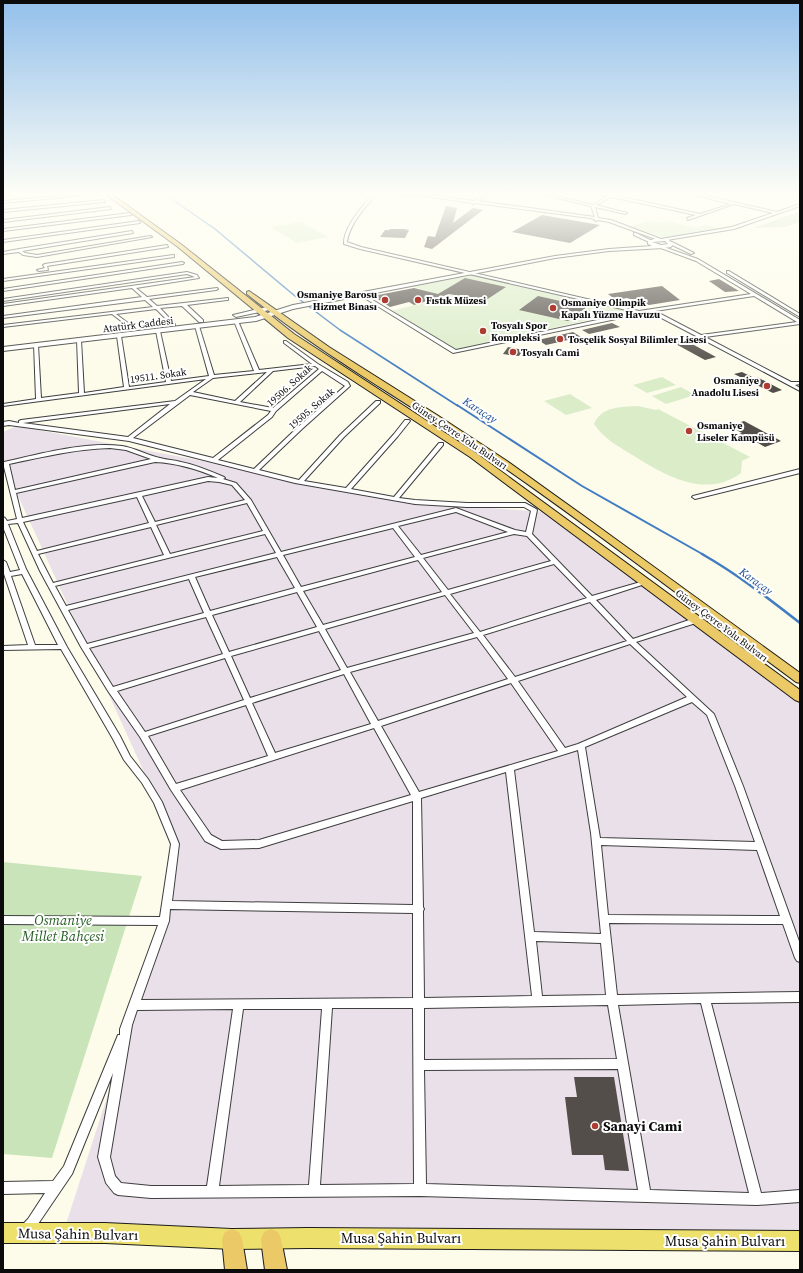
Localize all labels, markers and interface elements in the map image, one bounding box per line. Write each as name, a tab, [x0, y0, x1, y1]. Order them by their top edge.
place label: Osmaniye Barosu Hizmet Binası	[297, 288, 377, 313]
place label: Fıstık Müzesi	[426, 294, 486, 307]
marker: Osmaniye Barosu Hizmet Binası	[380, 295, 390, 305]
marker: Fıstık Müzesi	[413, 295, 423, 305]
place label: Osmaniye Olimpik Kapalı Yüzme Havuzu	[561, 296, 660, 321]
marker: Osmaniye Olimpik Kapalı Yüzme Havuzu	[548, 303, 558, 313]
street label: Atatürk Caddesi	[102, 314, 174, 335]
place label: Tosyalı Spor Kompleksi	[491, 319, 548, 344]
marker: Tosyalı Spor Kompleksi	[478, 326, 488, 336]
place label: Tosçelik Sosyal Bilimler Lisesi	[568, 333, 706, 346]
marker: Tosçelik Sosyal Bilimler Lisesi	[555, 334, 565, 344]
place label: Tosyalı Cami	[521, 346, 579, 359]
marker: Tosyalı Cami	[508, 347, 518, 357]
street label: 19506. Sokak	[264, 361, 315, 409]
street label: 19511. Sokak	[129, 365, 188, 386]
place label: Osmaniye Anadolu Lisesi	[691, 374, 759, 399]
marker: Osmaniye Anadolu Lisesi	[762, 381, 772, 391]
street label: 19505. Sokak	[286, 384, 337, 432]
water label: Karaçay	[459, 393, 500, 427]
street label: Güney Çevre Yolu Bulvarı	[409, 399, 510, 472]
place label: Osmaniye Liseler Kampüsü	[697, 419, 775, 444]
marker: Osmaniye Liseler Kampüsü	[684, 426, 694, 436]
water label: Karaçay	[735, 564, 776, 599]
street label: Güney Çevre Yolu Bulvarı	[673, 586, 771, 664]
park label: Osmaniye Millet Bahçesi	[21, 910, 105, 946]
place label: Sanayi Cami	[603, 1116, 682, 1136]
marker: Sanayi Cami	[590, 1121, 600, 1131]
street label: Musa Şahin Bulvarı	[18, 1223, 138, 1245]
street label: Musa Şahin Bulvarı	[341, 1228, 461, 1248]
street label: Musa Şahin Bulvarı	[665, 1231, 785, 1251]

